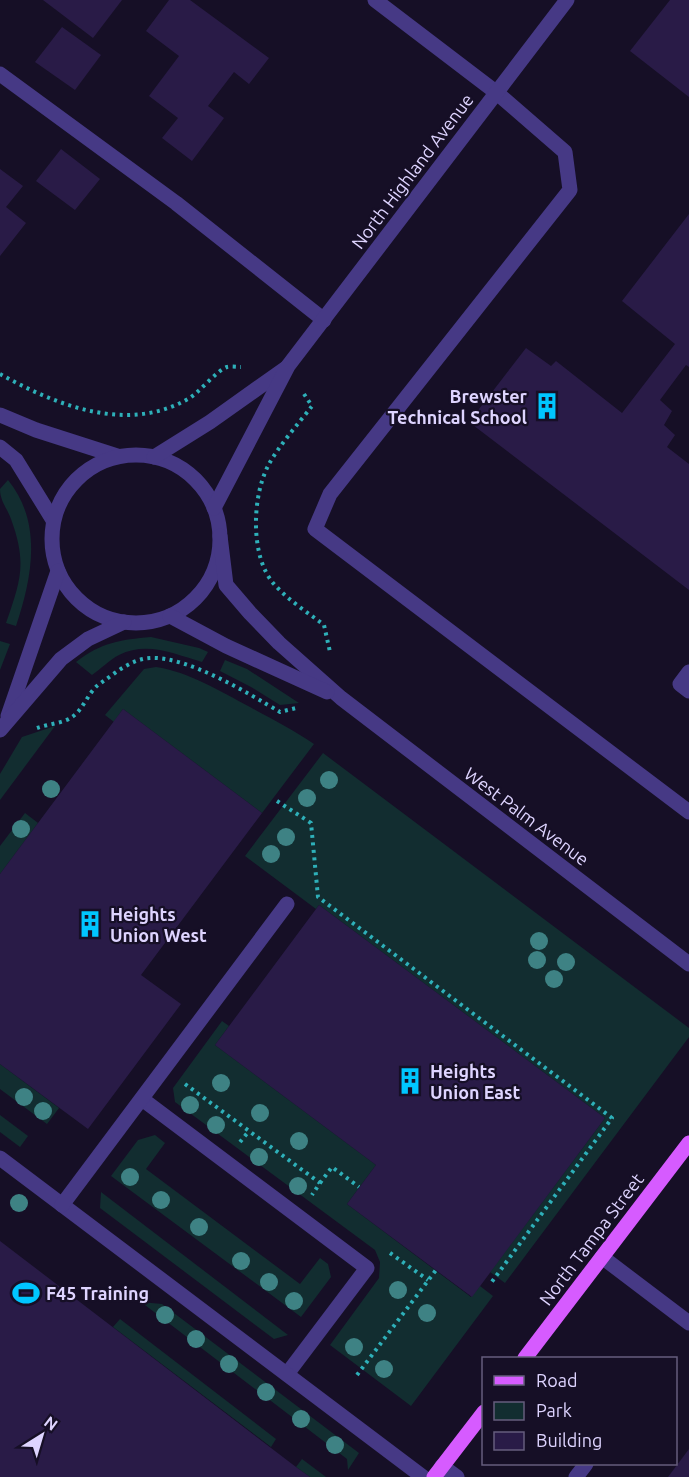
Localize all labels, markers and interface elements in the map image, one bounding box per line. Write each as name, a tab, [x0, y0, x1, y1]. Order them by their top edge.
street label: North Highland Avenue	[347, 90, 477, 252]
place label: Brewster Technical School	[387, 386, 528, 427]
building icon: Brewster Technical School	[532, 391, 562, 421]
street label: West Palm Avenue	[461, 763, 593, 869]
place label: Heights Union West	[110, 904, 207, 945]
building icon: Heights Union West	[75, 909, 105, 939]
place label: Heights Union East	[430, 1061, 521, 1102]
building icon: Heights Union East	[395, 1066, 425, 1096]
street label: North Tampa Street	[535, 1169, 647, 1309]
sports icon: F45 Training	[11, 1278, 41, 1308]
place label: F45 Training	[46, 1283, 149, 1303]
legend	[482, 1357, 677, 1465]
text: Road	[536, 1370, 578, 1390]
text: Park	[536, 1400, 572, 1420]
north arrow	[12, 1405, 72, 1465]
text: N	[41, 1412, 61, 1434]
text: Building	[536, 1430, 602, 1450]

